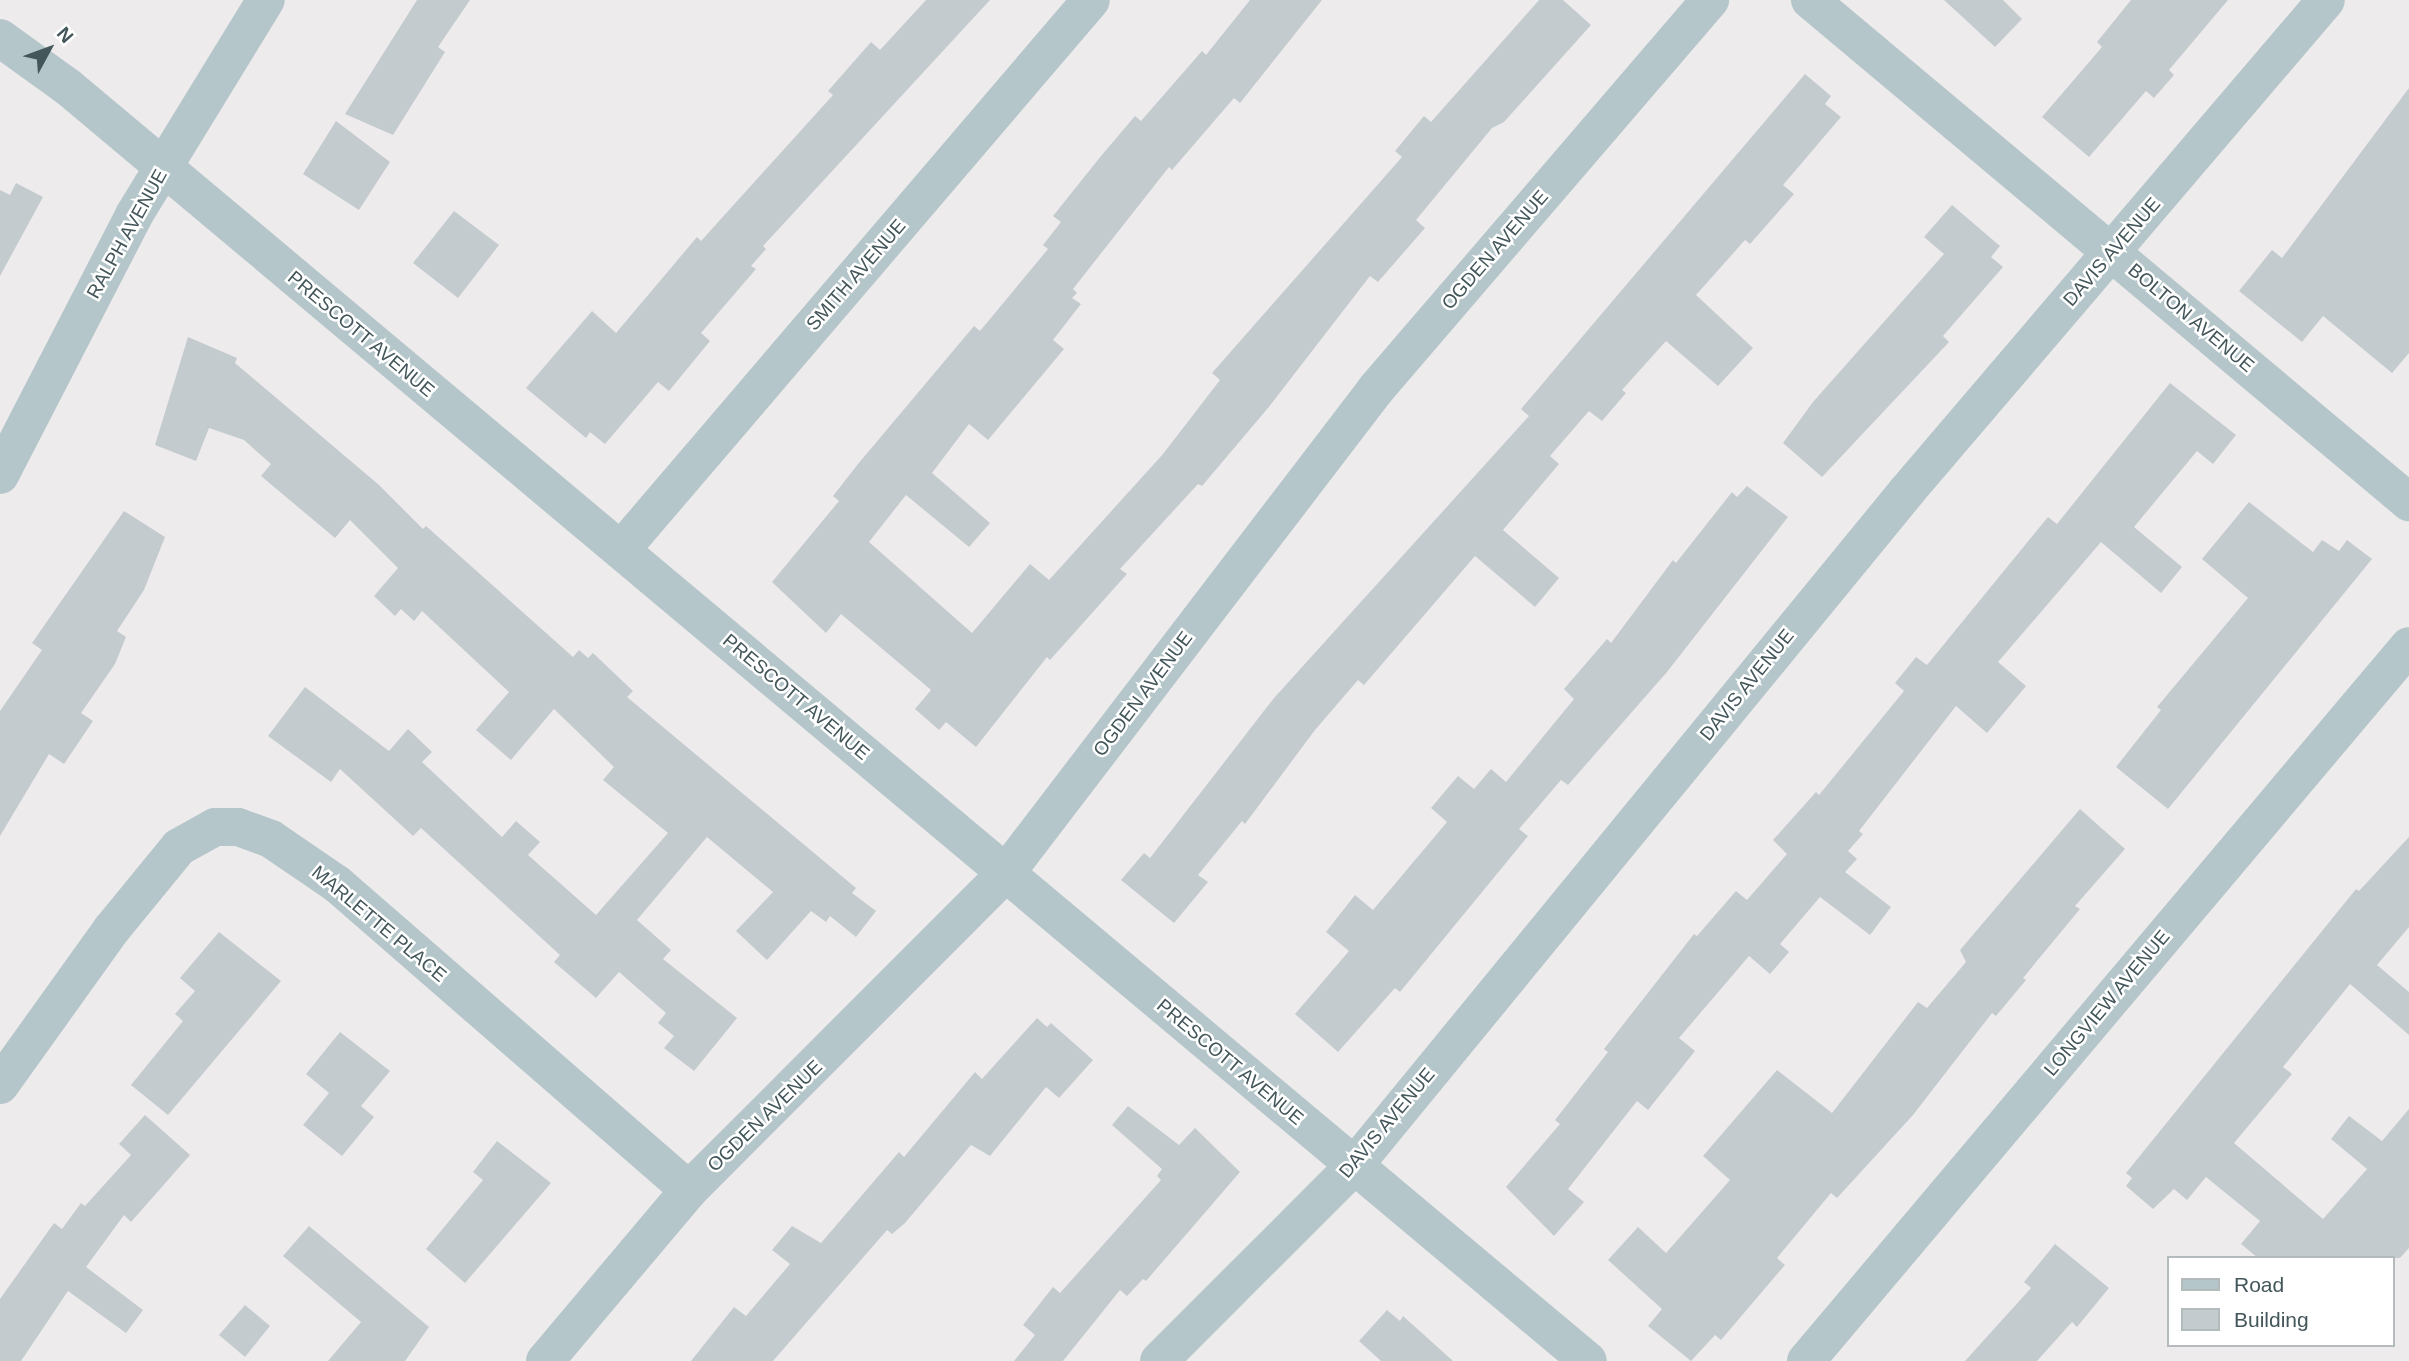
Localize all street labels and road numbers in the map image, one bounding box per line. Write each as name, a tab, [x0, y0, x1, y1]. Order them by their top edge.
street label: RALPH AVENUE	[82, 165, 172, 303]
street label: OGDEN AVENUE	[1437, 185, 1553, 315]
street label: DAVIS AVENUE	[2058, 193, 2166, 311]
street label: SMITH AVENUE	[801, 214, 911, 336]
street label: BOLTON AVENUE	[2123, 258, 2259, 378]
street label: PRESCOTT AVENUE	[283, 266, 439, 402]
street label: DAVIS AVENUE	[1695, 624, 1799, 746]
street label: OGDEN AVENUE	[1088, 627, 1198, 761]
street label: PRESCOTT AVENUE	[718, 629, 874, 765]
street label: MARLETTE PLACE	[307, 861, 451, 987]
street label: LONGVIEW AVENUE	[2039, 925, 2175, 1081]
street label: PRESCOTT AVENUE	[1152, 994, 1308, 1130]
street label: OGDEN AVENUE	[703, 1055, 827, 1177]
street label: DAVIS AVENUE	[1334, 1063, 1440, 1183]

